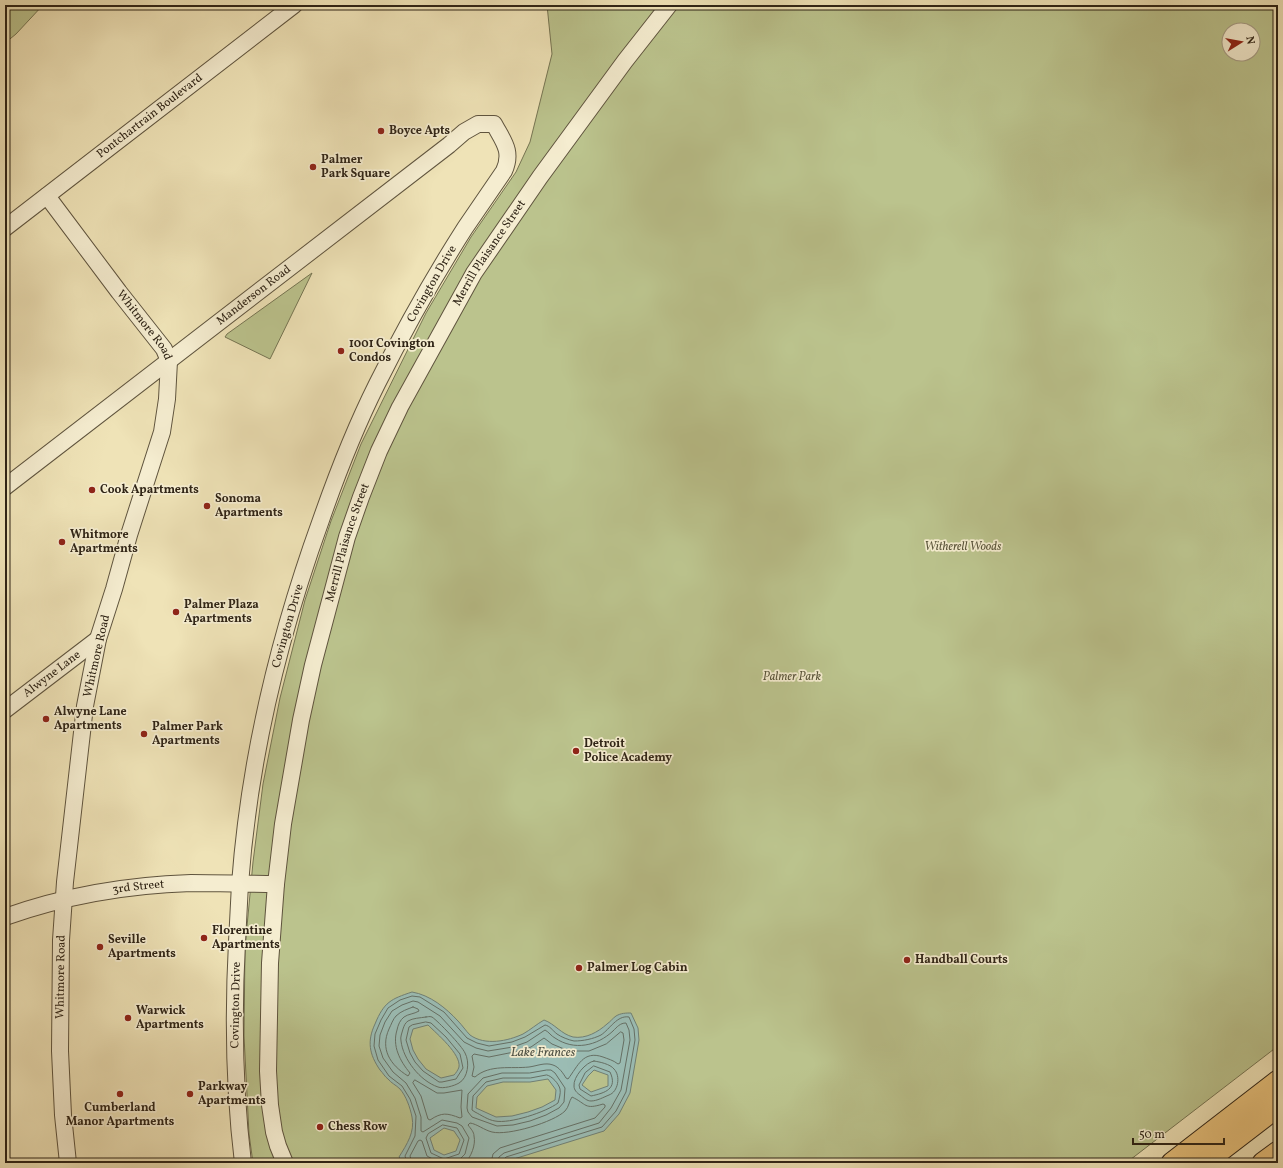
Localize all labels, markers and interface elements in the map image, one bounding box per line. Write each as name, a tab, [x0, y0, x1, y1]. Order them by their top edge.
north arrow	[1221, 22, 1261, 62]
text: N	[1241, 35, 1257, 46]
street label: Pontchartrain Boulevard	[94, 70, 206, 162]
place label: Boyce Apts	[389, 123, 451, 139]
marker: Boyce Apts	[376, 126, 386, 136]
place label: Palmer Park Square	[321, 152, 390, 182]
marker: Palmer Park Square	[308, 162, 318, 172]
street label: Merrill Plaisance Street	[449, 197, 530, 309]
street label: Covington Drive	[403, 242, 461, 326]
street label: Manderson Road	[213, 261, 295, 329]
street label: Whitmore Road	[113, 287, 176, 363]
place label: 1001 Covington Condos	[349, 336, 435, 366]
marker: 1001 Covington Condos	[336, 346, 346, 356]
street label: Merrill Plaisance Street	[322, 481, 374, 604]
place label: Cook Apartments	[100, 482, 199, 498]
marker: Cook Apartments	[87, 485, 97, 495]
place label: Sonoma Apartments	[215, 491, 283, 521]
marker: Sonoma Apartments	[202, 501, 212, 511]
place label: Whitmore Apartments	[70, 527, 138, 557]
marker: Whitmore Apartments	[57, 537, 67, 547]
park label: Witherell Woods	[924, 539, 1002, 555]
street label: Covington Drive	[268, 582, 308, 670]
place label: Palmer Plaza Apartments	[184, 597, 259, 627]
marker: Palmer Plaza Apartments	[171, 607, 181, 617]
street label: Whitmore Road	[80, 613, 114, 699]
street label: Alwyne Lane	[20, 647, 84, 701]
park label: Palmer Park	[763, 669, 822, 685]
place label: Alwyne Lane Apartments	[54, 704, 127, 734]
marker: Alwyne Lane Apartments	[41, 714, 51, 724]
place label: Palmer Park Apartments	[152, 719, 224, 749]
marker: Palmer Park Apartments	[139, 729, 149, 739]
place label: Detroit Police Academy	[584, 736, 672, 766]
marker: Detroit Police Academy	[571, 746, 581, 756]
street label: 3rd Street	[111, 876, 165, 898]
place label: Florentine Apartments	[212, 923, 280, 953]
place label: Seville Apartments	[108, 932, 176, 962]
marker: Florentine Apartments	[199, 933, 209, 943]
street label: Whitmore Road	[52, 935, 70, 1019]
marker: Seville Apartments	[95, 942, 105, 952]
place label: Handball Courts	[915, 952, 1008, 968]
marker: Handball Courts	[902, 955, 912, 965]
place label: Palmer Log Cabin	[587, 960, 688, 976]
street label: Covington Drive	[227, 961, 245, 1048]
marker: Palmer Log Cabin	[574, 963, 584, 973]
place label: Warwick Apartments	[136, 1003, 204, 1033]
marker: Warwick Apartments	[123, 1013, 133, 1023]
water label: Lake Frances	[511, 1044, 576, 1062]
place label: Parkway Apartments	[198, 1079, 266, 1109]
marker: Cumberland Manor Apartments	[115, 1089, 125, 1099]
marker: Parkway Apartments	[185, 1089, 195, 1099]
place label: Cumberland Manor Apartments	[66, 1100, 175, 1130]
place label: Chess Row	[328, 1119, 388, 1135]
scale bar	[1133, 1120, 1224, 1146]
marker: Chess Row	[315, 1122, 325, 1132]
text: 50 m	[1139, 1127, 1165, 1143]

